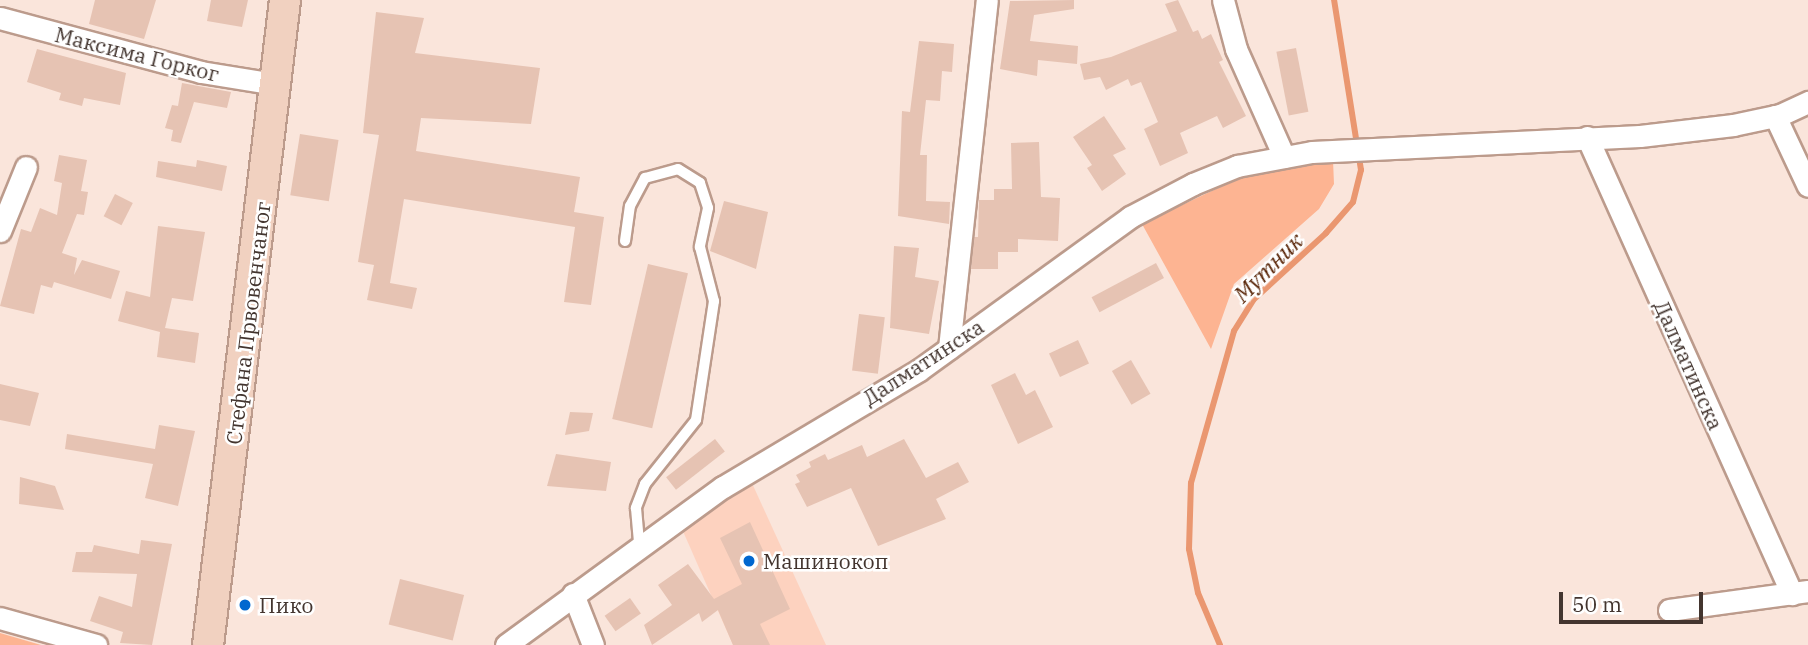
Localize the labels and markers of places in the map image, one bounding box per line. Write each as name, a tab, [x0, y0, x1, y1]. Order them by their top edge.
place label: Машинокоп	[763, 548, 888, 574]
marker: Машинокоп	[741, 553, 757, 569]
place label: Пико	[259, 592, 313, 618]
marker: Пико	[237, 597, 253, 613]

